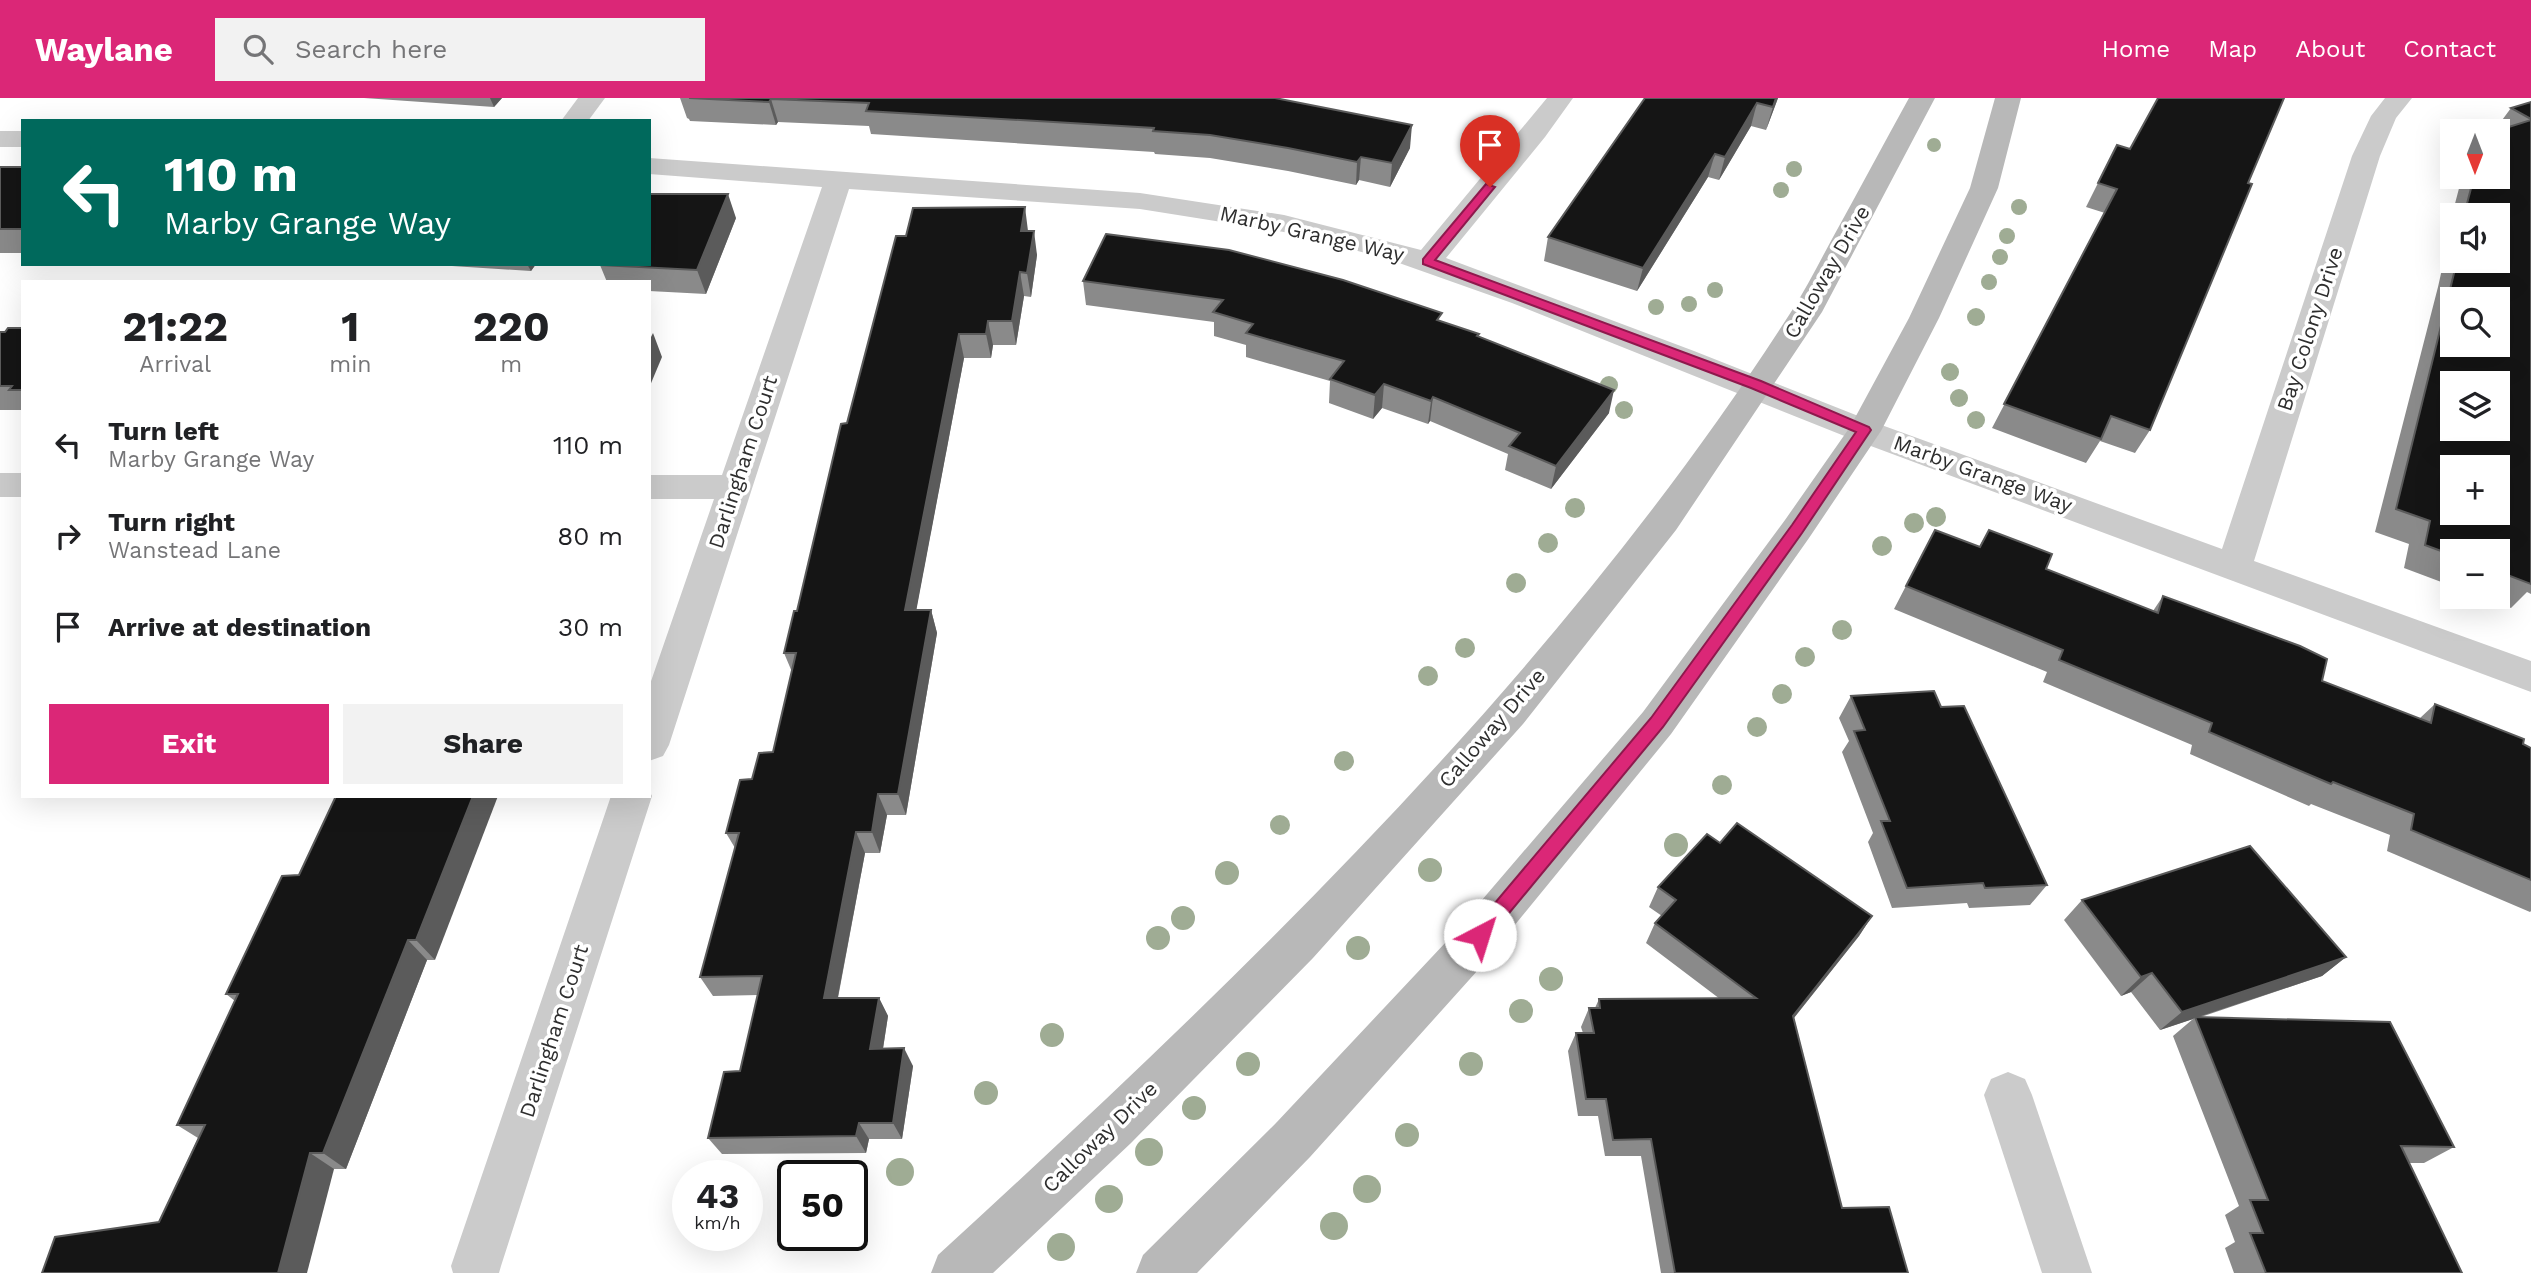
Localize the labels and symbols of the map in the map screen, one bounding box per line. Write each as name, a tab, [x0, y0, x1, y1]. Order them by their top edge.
pin	[1460, 115, 1520, 187]
north arrow	[2440, 119, 2510, 189]
street label: Marby Grange Way	[1218, 200, 1407, 267]
street label: Calloway Drive	[1778, 201, 1875, 343]
street label: Bay Colony Drive	[2271, 244, 2348, 414]
street label: Darlingham Court	[703, 372, 782, 552]
street label: Marby Grange Way	[1890, 430, 2076, 518]
street label: Calloway Drive	[1433, 663, 1550, 792]
position arrow	[1443, 898, 1517, 972]
street label: Darlingham Court	[514, 941, 593, 1121]
street label: Calloway Drive	[1037, 1076, 1162, 1198]
speed limit sign: 50	[777, 1160, 868, 1251]

